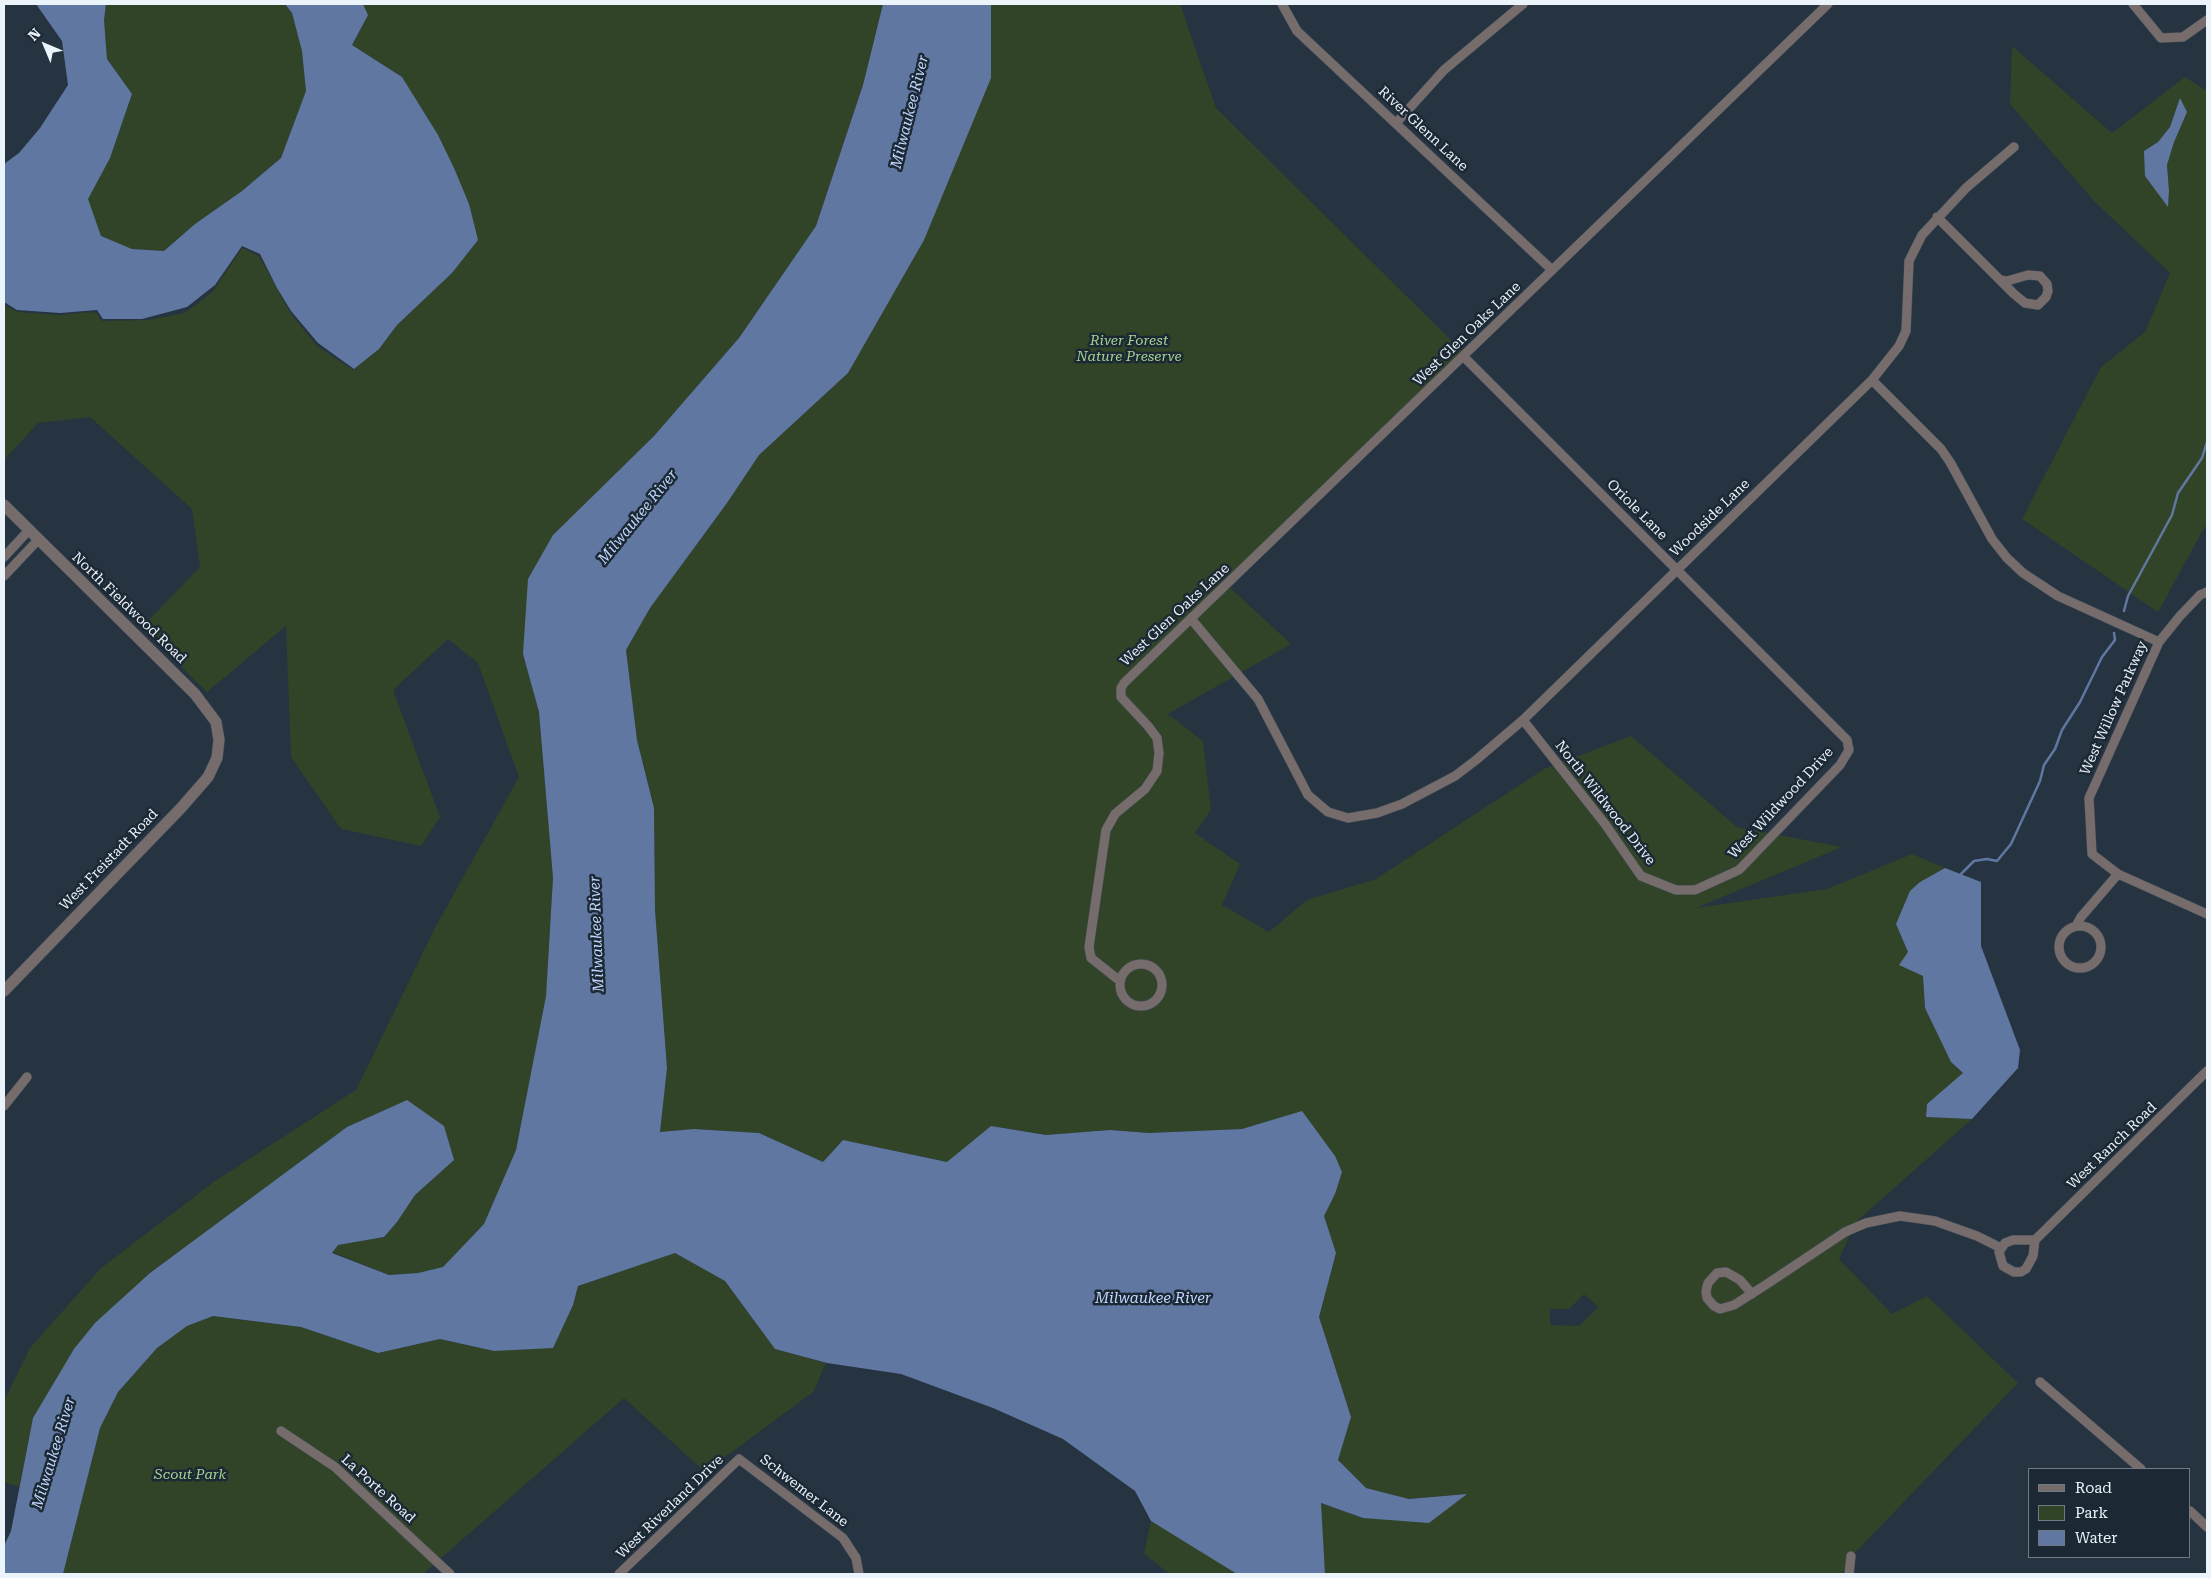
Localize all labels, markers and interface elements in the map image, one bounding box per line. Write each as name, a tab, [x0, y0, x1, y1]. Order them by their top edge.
north arrow	[20, 20, 70, 70]
text: N	[25, 25, 44, 44]
water label: Milwaukee River	[887, 53, 933, 171]
street label: River Glenn Lane	[1375, 83, 1471, 175]
street label: West Glen Oaks Lane	[1410, 278, 1524, 390]
park label: River Forest Nature Preserve	[1076, 333, 1182, 366]
water label: Milwaukee River	[594, 466, 682, 568]
street label: Oriole Lane	[1603, 476, 1671, 544]
street label: Woodside Lane	[1667, 476, 1753, 560]
street label: North Fieldwood Road	[68, 549, 190, 667]
street label: West Glen Oaks Lane	[1117, 560, 1233, 670]
street label: West Willow Parkway	[2077, 638, 2151, 778]
street label: North Wildwood Drive	[1551, 738, 1659, 868]
street label: West Wildwood Drive	[1725, 744, 1837, 862]
street label: West Freistadt Road	[56, 806, 162, 914]
water label: Milwaukee River	[586, 876, 608, 992]
street label: West Ranch Road	[2064, 1099, 2160, 1193]
water label: Milwaukee River	[1095, 1290, 1211, 1308]
water label: Milwaukee River	[28, 1395, 80, 1511]
street label: La Porte Road	[337, 1451, 419, 1527]
street label: Schwemer Lane	[756, 1451, 852, 1531]
street label: West Riverland Drive	[613, 1452, 727, 1562]
park label: Scout Park	[154, 1467, 226, 1483]
legend	[2028, 1468, 2191, 1558]
text: Road	[2075, 1479, 2112, 1497]
text: Park	[2075, 1504, 2108, 1522]
text: Water	[2075, 1529, 2117, 1547]

